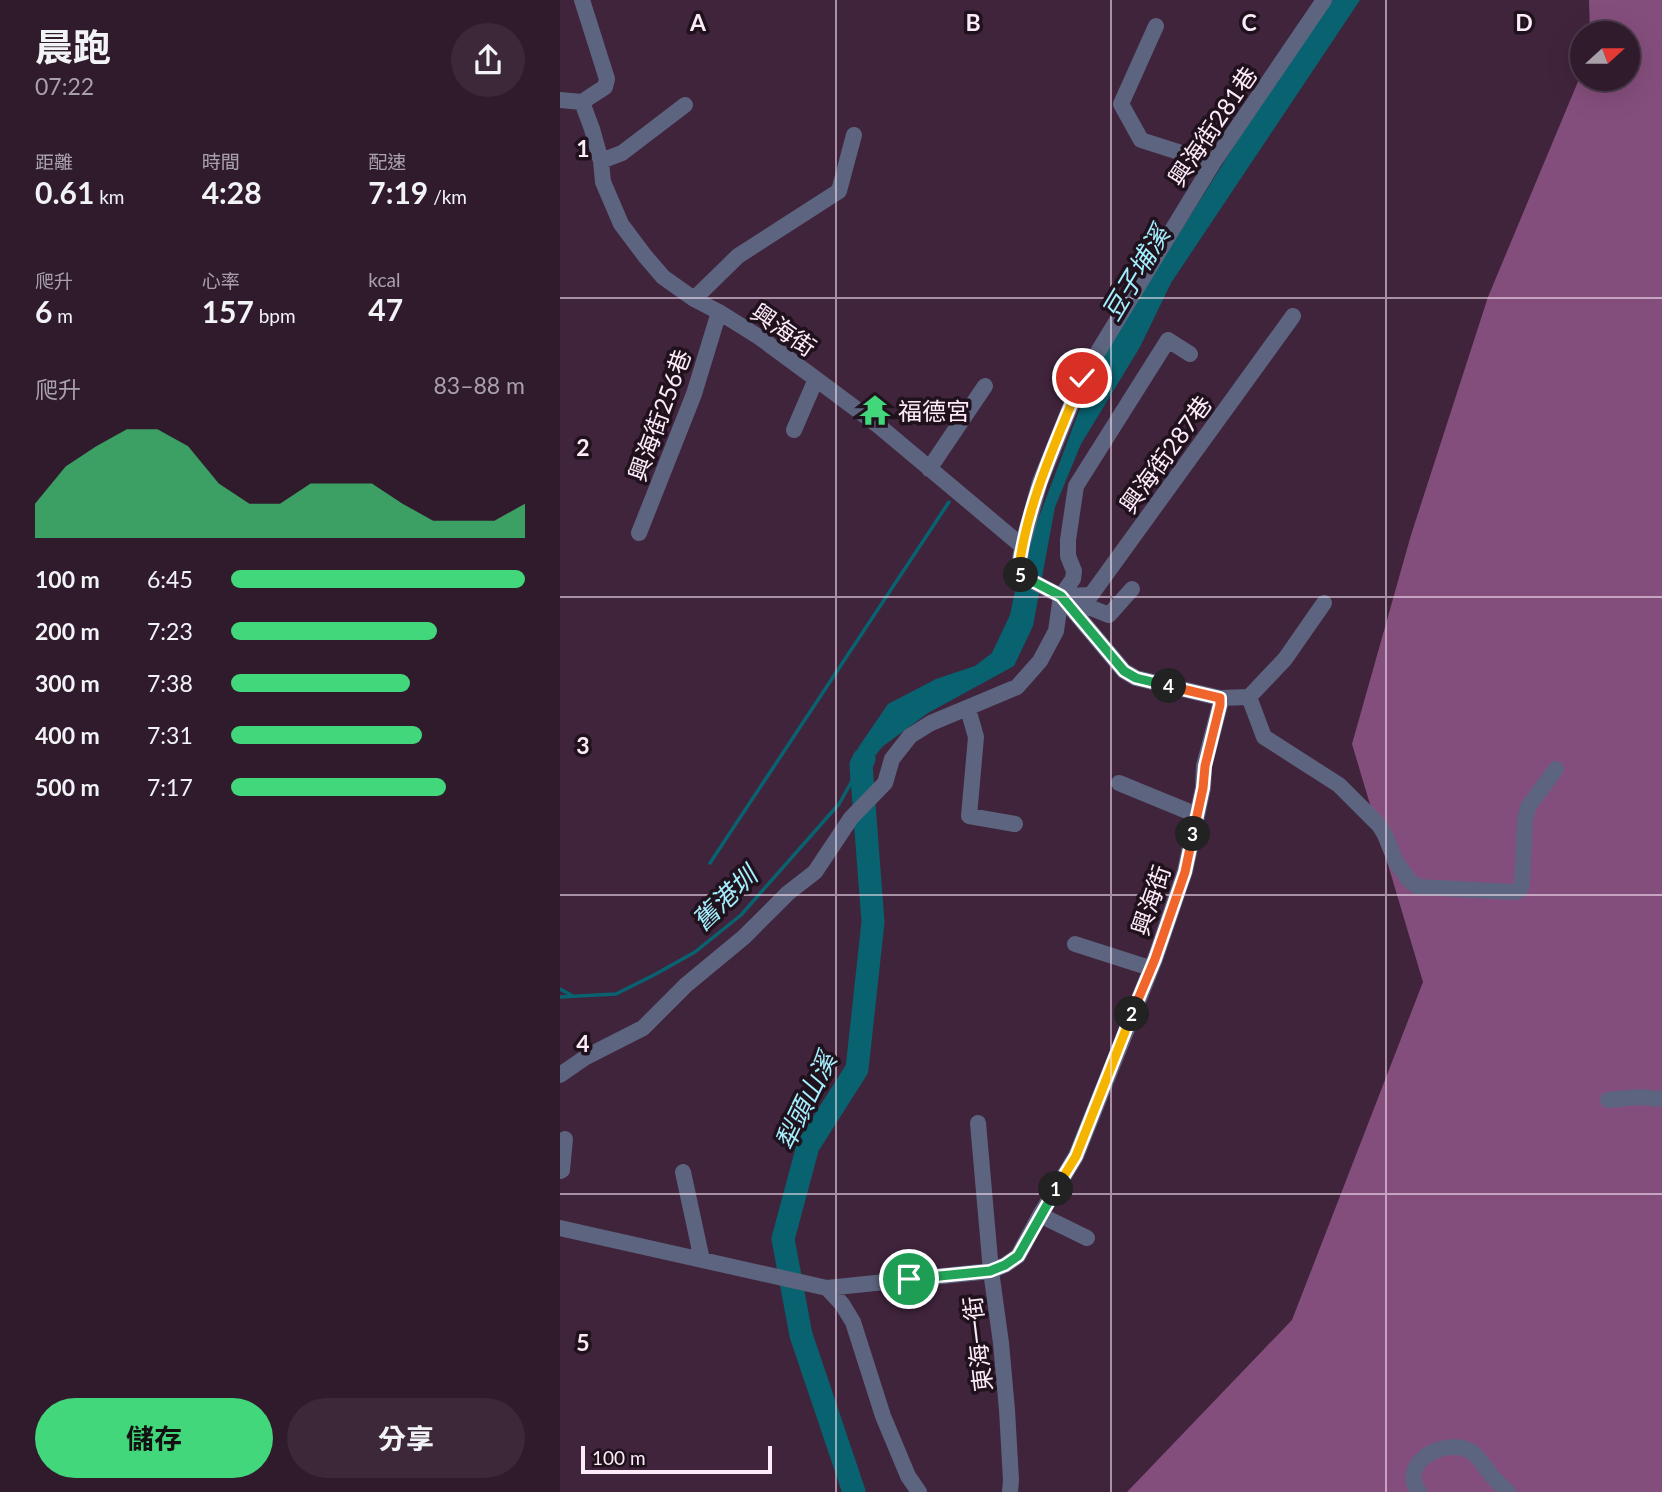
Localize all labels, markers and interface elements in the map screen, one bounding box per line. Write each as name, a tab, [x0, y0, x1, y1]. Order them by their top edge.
text: A	[689, 8, 707, 36]
text: B	[965, 8, 981, 36]
text: C	[1241, 8, 1257, 36]
text: D	[1515, 8, 1533, 36]
north arrow	[1570, 21, 1640, 91]
map controls	[1570, 21, 1640, 91]
text: 晨跑	[35, 23, 111, 69]
button: share	[451, 23, 525, 97]
street label: 興海街281巷	[1161, 61, 1263, 191]
text: 07:22	[35, 72, 94, 100]
text: 1	[576, 134, 590, 162]
text: 距離	[35, 150, 73, 173]
text: 時間	[202, 150, 240, 173]
text: 配速	[368, 150, 406, 173]
text: 0.61	[35, 174, 94, 210]
text: 4:28	[202, 174, 262, 210]
text: 7:19	[368, 174, 428, 210]
text: km	[94, 185, 124, 208]
text: /km	[428, 185, 467, 208]
water label: 豆子埔溪	[1094, 217, 1178, 326]
text: kcal	[368, 268, 400, 291]
text: 爬升	[35, 269, 73, 292]
text: 心率	[202, 269, 240, 292]
text: 47	[368, 291, 403, 327]
text: 6	[35, 293, 52, 329]
text: 157	[202, 293, 254, 329]
street label: 興海街	[746, 296, 822, 362]
text: m	[52, 304, 73, 327]
text: bpm	[254, 304, 296, 327]
street label: 興海街256巷	[622, 345, 696, 485]
pin	[1052, 348, 1112, 408]
icon: check	[1063, 359, 1101, 397]
text: 83–88 m	[433, 371, 525, 399]
text: 爬升	[35, 375, 81, 403]
street label: 興海街287巷	[1113, 390, 1217, 518]
temple icon: 福德宮	[858, 393, 892, 427]
place label: 福德宮	[898, 396, 970, 425]
text: 2	[576, 433, 590, 461]
pin: 5	[1004, 558, 1038, 592]
text: 5	[1015, 563, 1026, 586]
text: 100 m	[35, 565, 100, 593]
text: 6:45	[147, 565, 193, 593]
text: 200 m	[35, 617, 100, 645]
text: 7:23	[147, 617, 193, 645]
pin: 4	[1152, 668, 1186, 704]
text: 300 m	[35, 669, 100, 697]
text: 7:38	[147, 669, 193, 697]
text: 4	[1163, 674, 1174, 697]
text: 400 m	[35, 721, 100, 749]
text: 7:31	[147, 721, 193, 749]
text: 3	[576, 731, 590, 759]
text: 500 m	[35, 773, 100, 801]
text: 7:17	[147, 773, 193, 801]
pin: 3	[1176, 816, 1210, 852]
text: 3	[1187, 822, 1198, 845]
water label: 舊港圳	[685, 857, 766, 937]
street label: 興海街	[1125, 861, 1175, 939]
pin: 2	[1114, 996, 1150, 1032]
text: 2	[1126, 1002, 1137, 1025]
text: 4	[576, 1029, 590, 1057]
water label: 犁頭山溪	[768, 1044, 844, 1155]
pin: 1	[1038, 1172, 1074, 1206]
text: 1	[1050, 1177, 1061, 1200]
pin	[879, 1249, 939, 1309]
icon: arrive	[890, 1260, 928, 1298]
street label: 東海一街	[957, 1295, 997, 1393]
text: 5	[576, 1328, 590, 1356]
button: 儲存	[35, 1398, 273, 1478]
button: 分享	[287, 1398, 525, 1478]
scale bar	[581, 1443, 772, 1475]
text: 100 m	[592, 1446, 646, 1469]

